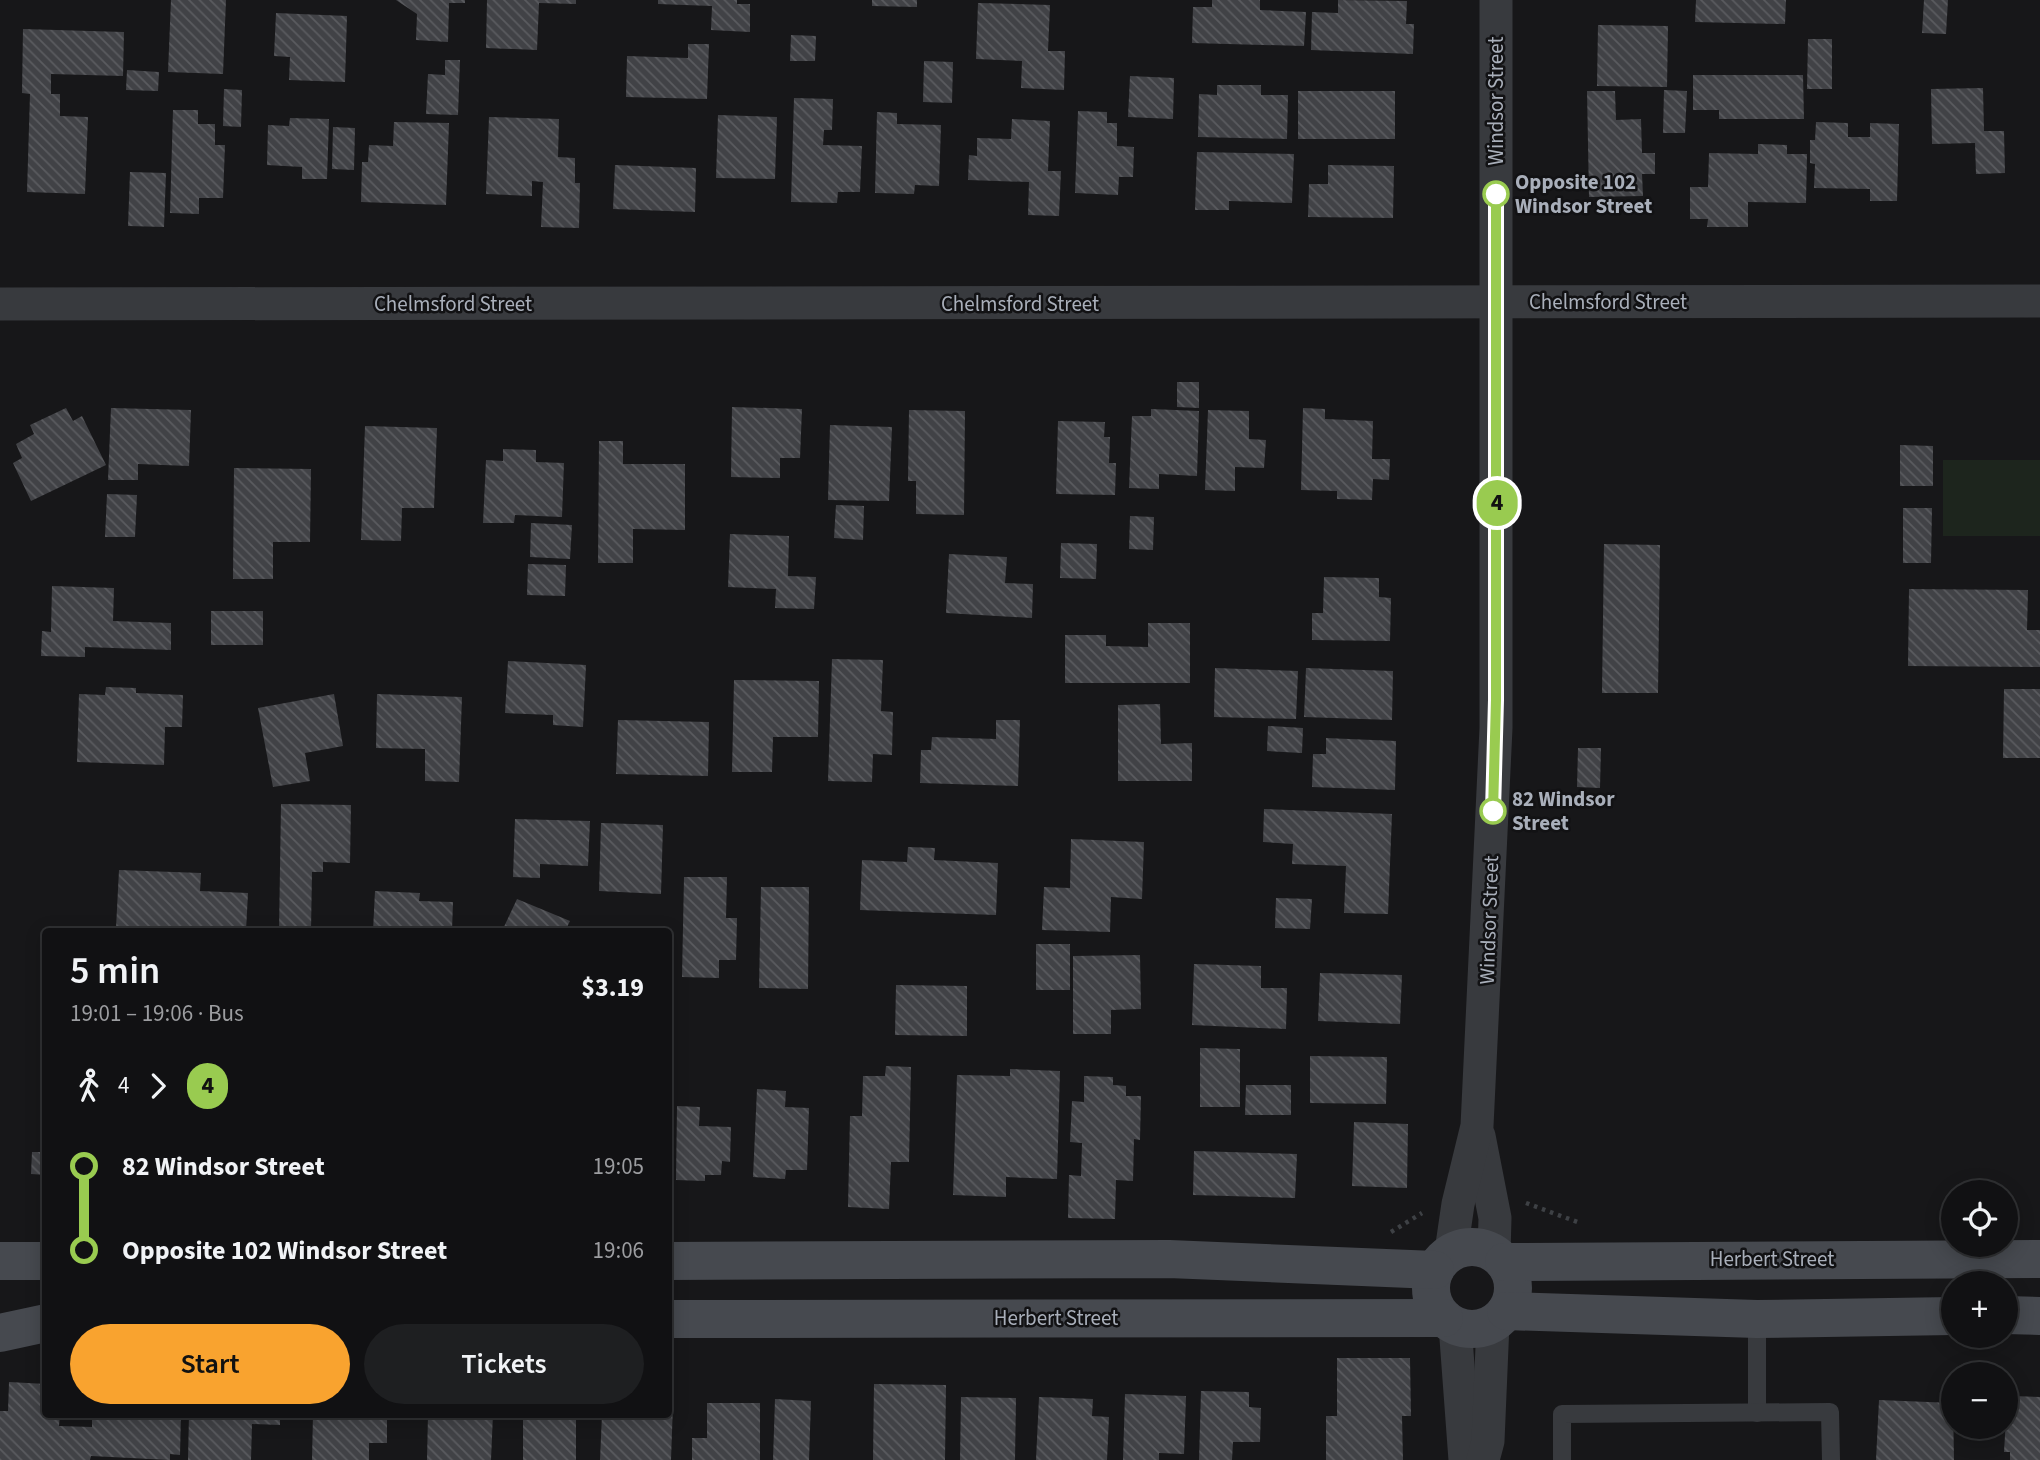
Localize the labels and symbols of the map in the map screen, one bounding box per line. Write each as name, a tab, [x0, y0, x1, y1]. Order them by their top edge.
street label: Windsor Street	[1481, 36, 1511, 166]
place label: Opposite 102 Windsor Street	[1515, 167, 1652, 221]
marker: Opposite 102 Windsor Street	[1483, 181, 1509, 207]
street label: Chelmsford Street	[1529, 287, 1687, 317]
street label: Chelmsford Street	[374, 289, 532, 319]
street label: Chelmsford Street	[941, 289, 1099, 319]
line badge: 4	[1474, 480, 1520, 526]
place label: 82 Windsor Street	[1512, 784, 1615, 838]
marker: 82 Windsor Street	[1480, 798, 1506, 824]
street label: Windsor Street	[1472, 855, 1506, 985]
street label: Herbert Street	[1710, 1244, 1834, 1274]
street label: Herbert Street	[994, 1303, 1118, 1333]

